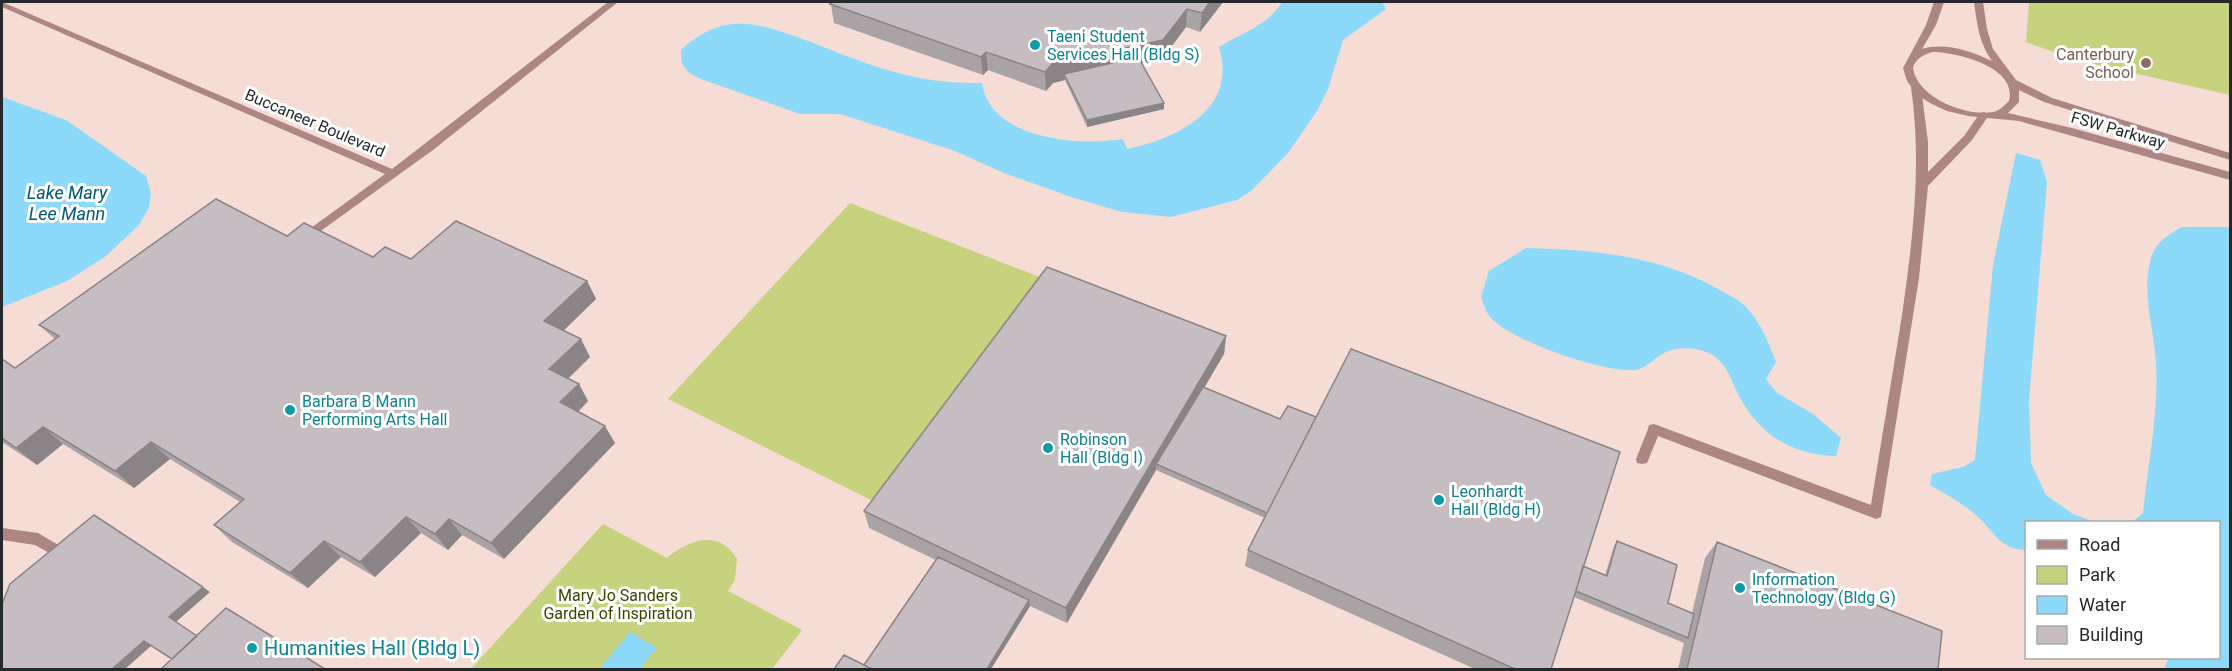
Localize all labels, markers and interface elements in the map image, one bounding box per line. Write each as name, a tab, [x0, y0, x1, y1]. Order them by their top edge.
place label: Taeni Student Services Hall (Bldg S)	[1047, 27, 1200, 64]
marker: Taeni Student Services Hall (Bldg S)	[1028, 38, 1042, 52]
place label: Canterbury School	[2056, 45, 2134, 82]
marker: Canterbury School	[2139, 56, 2153, 70]
street label: Buccaneer Boulevard	[242, 85, 388, 161]
street label: FSW Parkway	[2069, 108, 2168, 153]
water label: Lake Mary Lee Mann	[27, 182, 108, 224]
place label: Barbara B Mann Performing Arts Hall	[302, 392, 447, 429]
marker: Barbara B Mann Performing Arts Hall	[283, 403, 297, 417]
place label: Robinson Hall (Bldg I)	[1060, 430, 1143, 467]
marker: Robinson Hall (Bldg I)	[1041, 441, 1055, 455]
place label: Leonhardt Hall (Bldg H)	[1451, 482, 1541, 519]
marker: Leonhardt Hall (Bldg H)	[1432, 493, 1446, 507]
legend	[2025, 521, 2220, 659]
text: Road	[2079, 534, 2120, 555]
text: Park	[2079, 564, 2116, 585]
place label: Information Technology (Bldg G)	[1752, 570, 1896, 607]
marker: Information Technology (Bldg G)	[1733, 581, 1747, 595]
park label: Mary Jo Sanders Garden of Inspiration	[543, 586, 693, 623]
text: Water	[2079, 594, 2126, 615]
text: Building	[2079, 624, 2143, 645]
place label: Humanities Hall (Bldg L)	[264, 636, 480, 660]
marker: Humanities Hall (Bldg L)	[245, 641, 259, 655]

